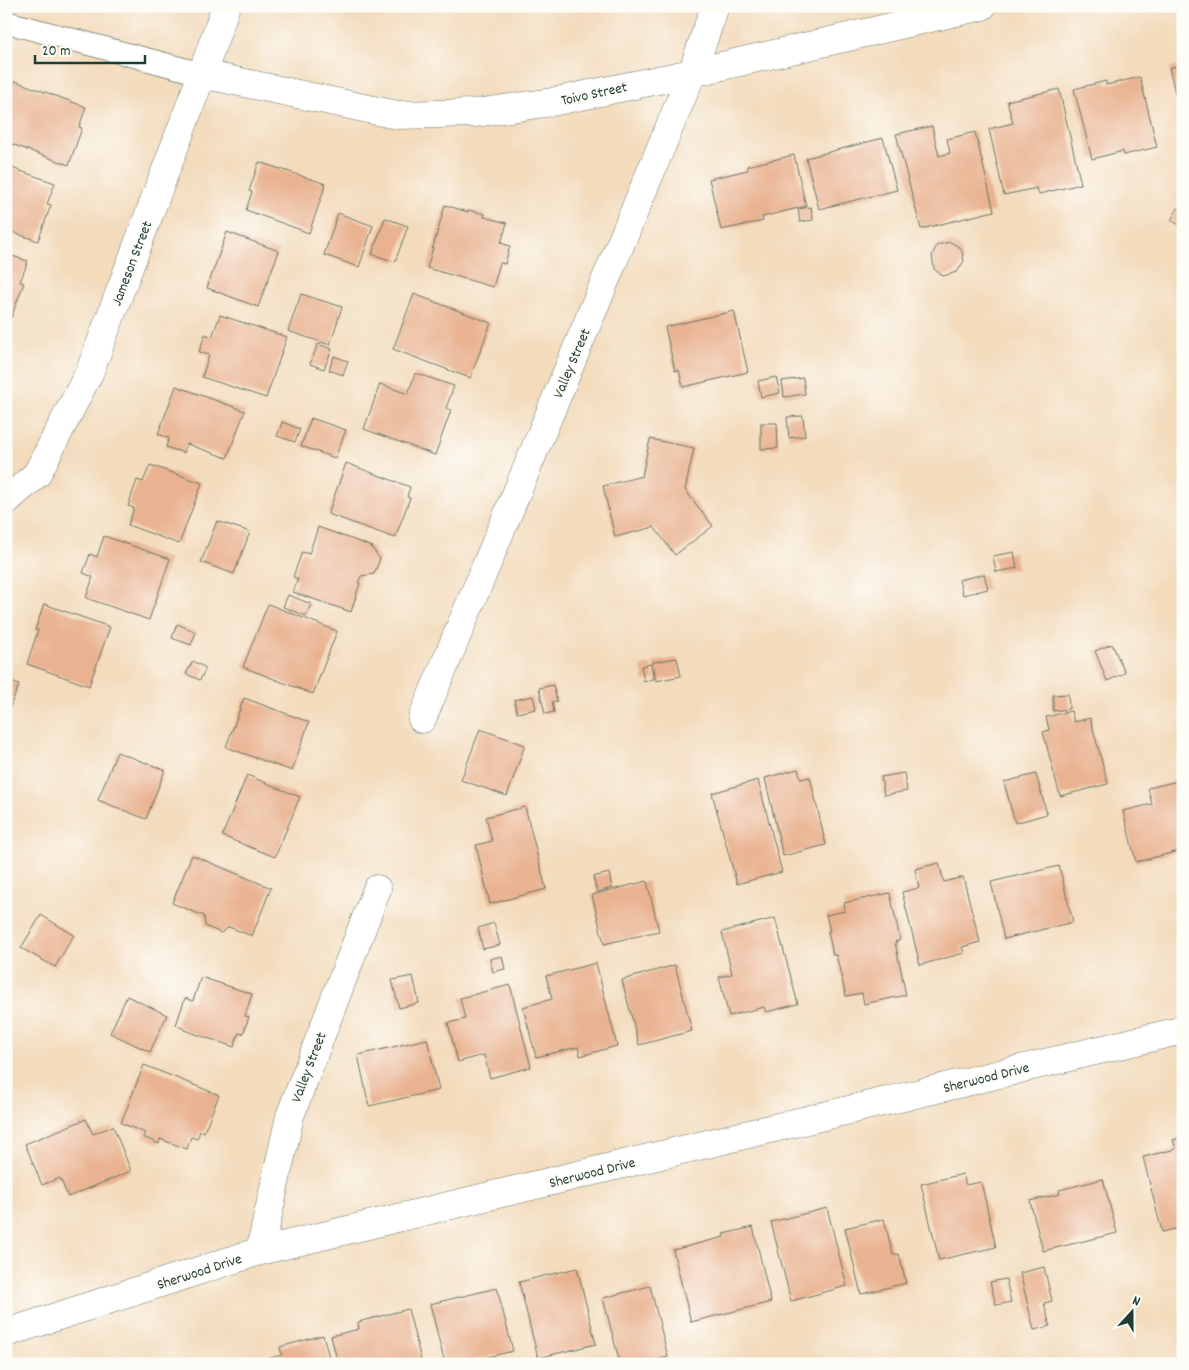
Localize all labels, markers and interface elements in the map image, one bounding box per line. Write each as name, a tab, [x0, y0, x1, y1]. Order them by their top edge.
scale bar	[35, 32, 145, 64]
text: 20 m	[42, 41, 70, 63]
street label: Toivo Street	[559, 77, 630, 113]
street label: Jameson Street	[107, 218, 159, 309]
street label: Valley Street	[548, 325, 598, 402]
street label: Valley Street	[286, 1029, 334, 1106]
street label: Sherwood Drive	[941, 1058, 1032, 1100]
street label: Sherwood Drive	[547, 1153, 638, 1195]
street label: Sherwood Drive	[154, 1249, 245, 1297]
north arrow	[1106, 1288, 1156, 1338]
text: N	[1129, 1291, 1143, 1312]

